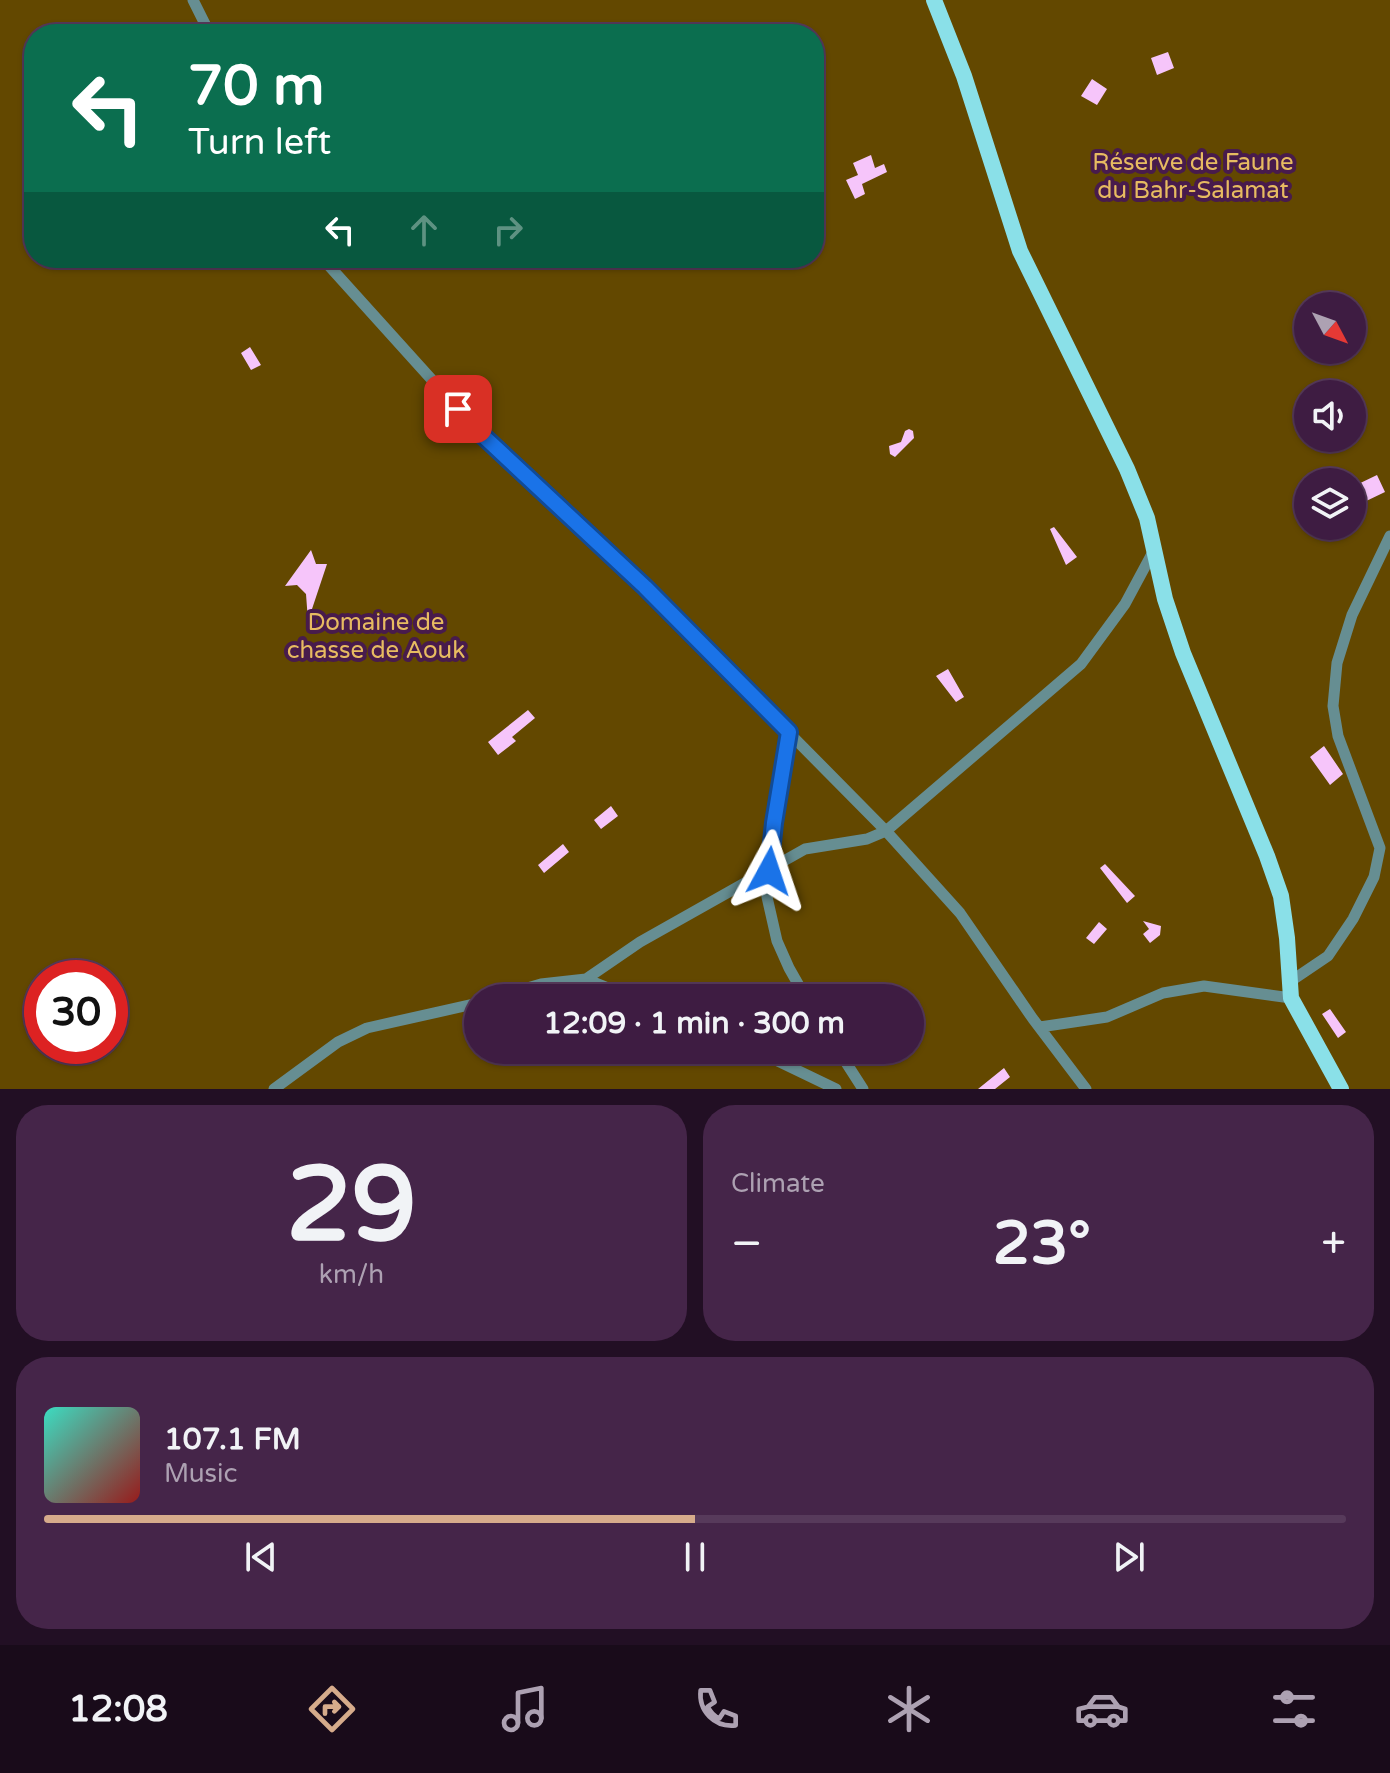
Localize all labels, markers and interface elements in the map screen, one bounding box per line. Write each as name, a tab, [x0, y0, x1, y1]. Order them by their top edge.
text: 70 m	[188, 53, 324, 120]
icon: left	[56, 56, 160, 160]
text: Turn left	[188, 121, 331, 164]
park label: Réserve de Faune du Bahr-Salamat	[1092, 148, 1294, 205]
icon: left	[318, 208, 362, 252]
icon: ahead	[402, 208, 446, 252]
icon: right	[486, 208, 530, 252]
north arrow	[1294, 292, 1366, 364]
map controls	[1294, 292, 1366, 540]
pin	[424, 375, 492, 443]
button: sound	[1294, 380, 1366, 452]
icon: arrive	[436, 387, 480, 431]
button: layers	[1294, 468, 1366, 540]
park label: Domaine de chasse de Aouk	[287, 608, 465, 665]
position arrow	[727, 829, 811, 913]
speed limit sign: 30	[24, 960, 128, 1064]
text: 12:09 · 1 min · 300 m	[543, 1005, 845, 1042]
text: 29	[286, 1144, 417, 1269]
text: Climate	[731, 1168, 825, 1199]
text: 23°	[993, 1208, 1091, 1280]
text: −	[731, 1218, 762, 1271]
text: +	[1321, 1218, 1346, 1271]
text: km/h	[319, 1259, 384, 1290]
text: 107.1 FM	[164, 1421, 301, 1458]
text: Music	[164, 1458, 237, 1489]
icon: previous	[239, 1535, 283, 1579]
icon: pause	[673, 1535, 717, 1579]
icon: next	[1107, 1535, 1151, 1579]
icon: directions	[304, 1681, 360, 1737]
icon: music	[497, 1681, 553, 1737]
icon: phone	[689, 1681, 745, 1737]
icon: climate	[881, 1681, 937, 1737]
icon: car	[1074, 1681, 1130, 1737]
icon: filters	[1266, 1681, 1322, 1737]
text: 12:08	[68, 1688, 168, 1731]

